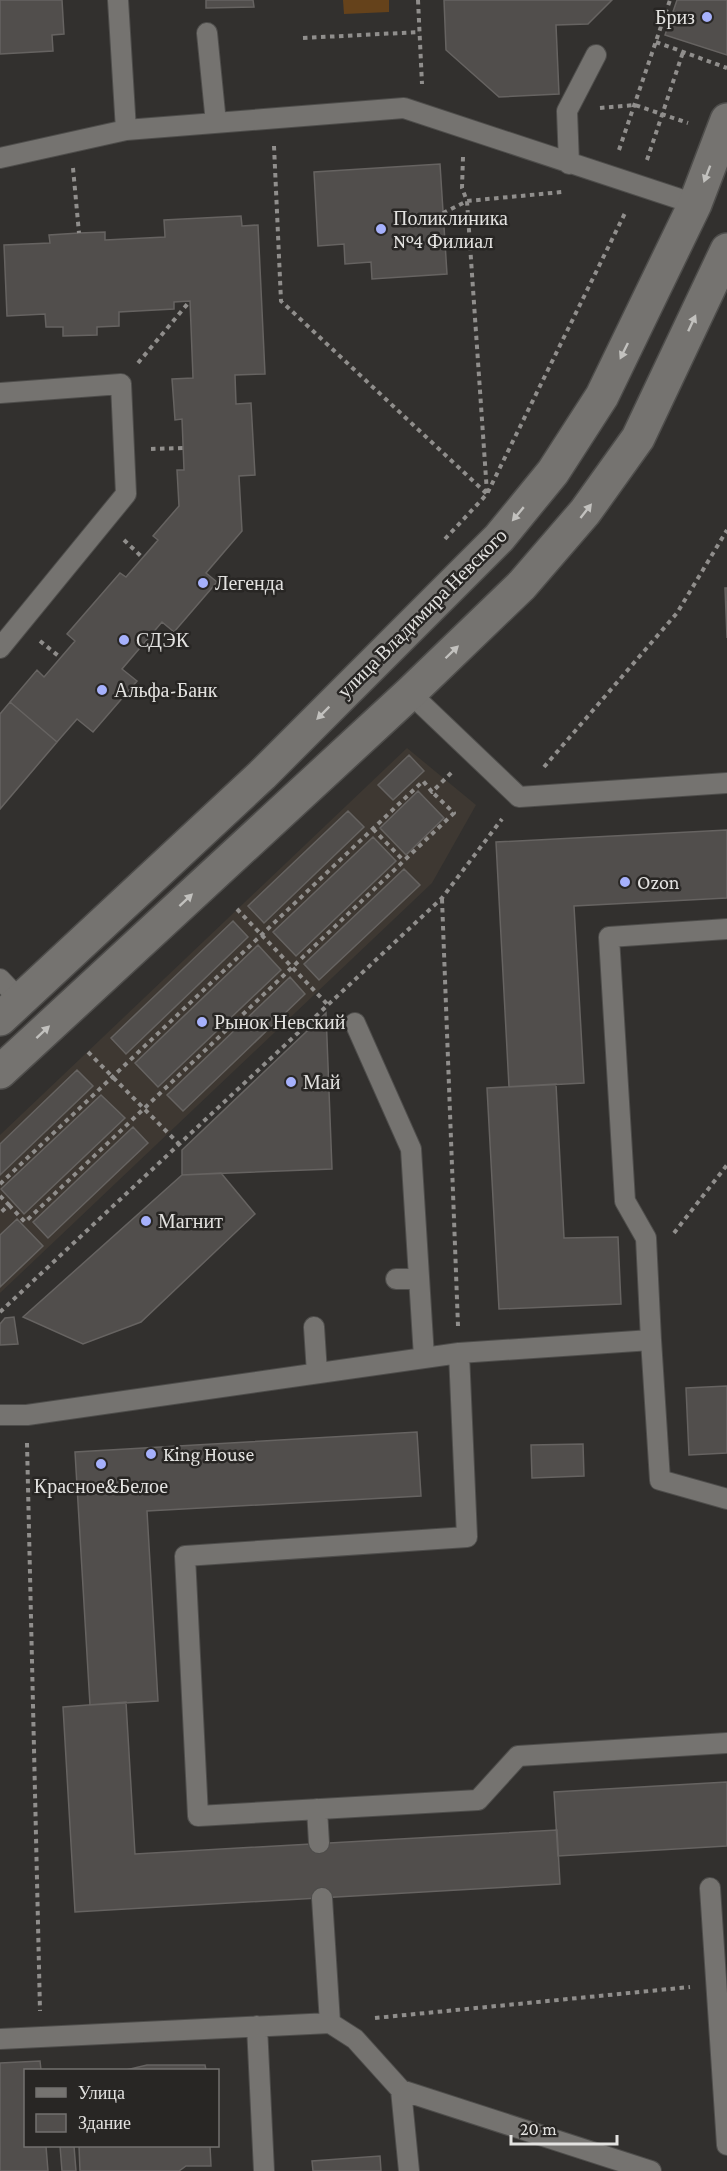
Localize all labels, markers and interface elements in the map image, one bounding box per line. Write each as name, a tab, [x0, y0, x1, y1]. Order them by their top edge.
place label: Бриз	[655, 6, 695, 29]
marker: Бриз	[700, 10, 714, 24]
one-way arrow	[701, 166, 711, 184]
place label: Поликлиника №4 Филиал	[393, 207, 508, 252]
marker: Поликлиника №4 Филиал	[374, 222, 388, 236]
one-way arrow	[687, 315, 696, 332]
one-way arrow	[619, 342, 628, 359]
one-way arrow	[579, 503, 591, 518]
one-way arrow	[512, 506, 525, 521]
street label: улица Владимира Невского	[333, 524, 512, 703]
place label: Легенда	[215, 572, 284, 595]
marker: Легенда	[196, 576, 210, 590]
place label: СДЭК	[136, 629, 190, 652]
marker: СДЭК	[117, 633, 131, 647]
one-way arrow	[445, 645, 460, 659]
place label: Альфа-Банк	[114, 679, 218, 702]
marker: Альфа-Банк	[95, 683, 109, 697]
one-way arrow	[317, 706, 331, 720]
place label: Ozon	[637, 871, 680, 893]
marker: Ozon	[618, 875, 632, 889]
one-way arrow	[178, 894, 193, 907]
place label: Рынок Невский	[214, 1011, 346, 1033]
marker: Рынок Невский	[195, 1015, 209, 1029]
one-way arrow	[36, 1026, 50, 1040]
place label: Май	[303, 1071, 341, 1093]
marker: Май	[284, 1075, 298, 1089]
place label: Магнит	[158, 1210, 223, 1232]
marker: Магнит	[139, 1214, 153, 1228]
place label: King House	[163, 1443, 254, 1466]
marker: King House	[144, 1447, 158, 1461]
marker: Красное&Белое	[94, 1457, 108, 1471]
place label: Красное&Белое	[34, 1475, 168, 1498]
legend	[24, 2069, 219, 2147]
text: Улица	[78, 2083, 125, 2103]
scale bar	[511, 2108, 618, 2146]
text: Здание	[78, 2113, 131, 2133]
text: 20 m	[520, 2119, 557, 2139]

